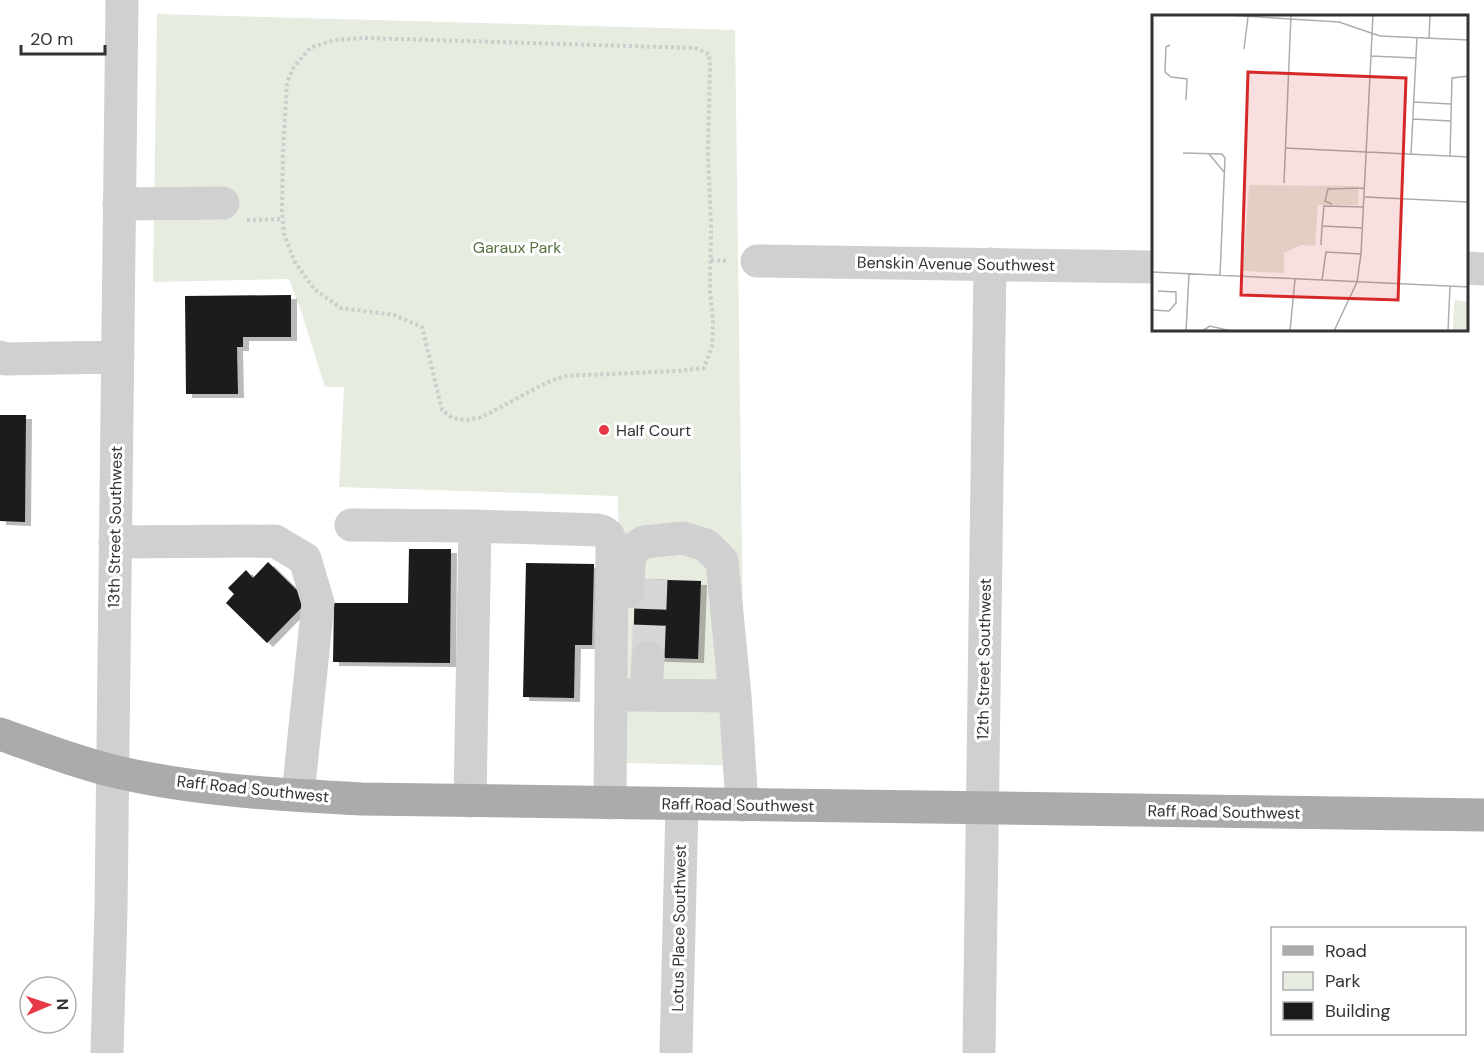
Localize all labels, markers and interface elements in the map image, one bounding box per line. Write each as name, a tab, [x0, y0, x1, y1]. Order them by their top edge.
inset map	[1152, 15, 1469, 332]
scale bar	[21, 18, 105, 56]
text: 20 m	[30, 27, 73, 51]
park label: Garaux Park	[473, 237, 561, 258]
street label: Benskin Avenue Southwest	[857, 252, 1055, 276]
place label: Half Court	[616, 420, 691, 441]
marker: Half Court	[597, 423, 611, 437]
street label: 13th Street Southwest	[103, 446, 127, 608]
street label: 12th Street Southwest	[972, 578, 996, 740]
street label: Raff Road Southwest	[176, 771, 330, 807]
street label: Raff Road Southwest	[661, 793, 815, 817]
street label: Raff Road Southwest	[1147, 800, 1301, 824]
street label: Lotus Place Southwest	[667, 844, 691, 1012]
legend	[1271, 927, 1466, 1035]
text: Road	[1325, 939, 1367, 963]
text: Park	[1325, 969, 1361, 993]
north arrow	[18, 975, 78, 1035]
text: N	[52, 998, 73, 1011]
text: Building	[1325, 999, 1390, 1023]

